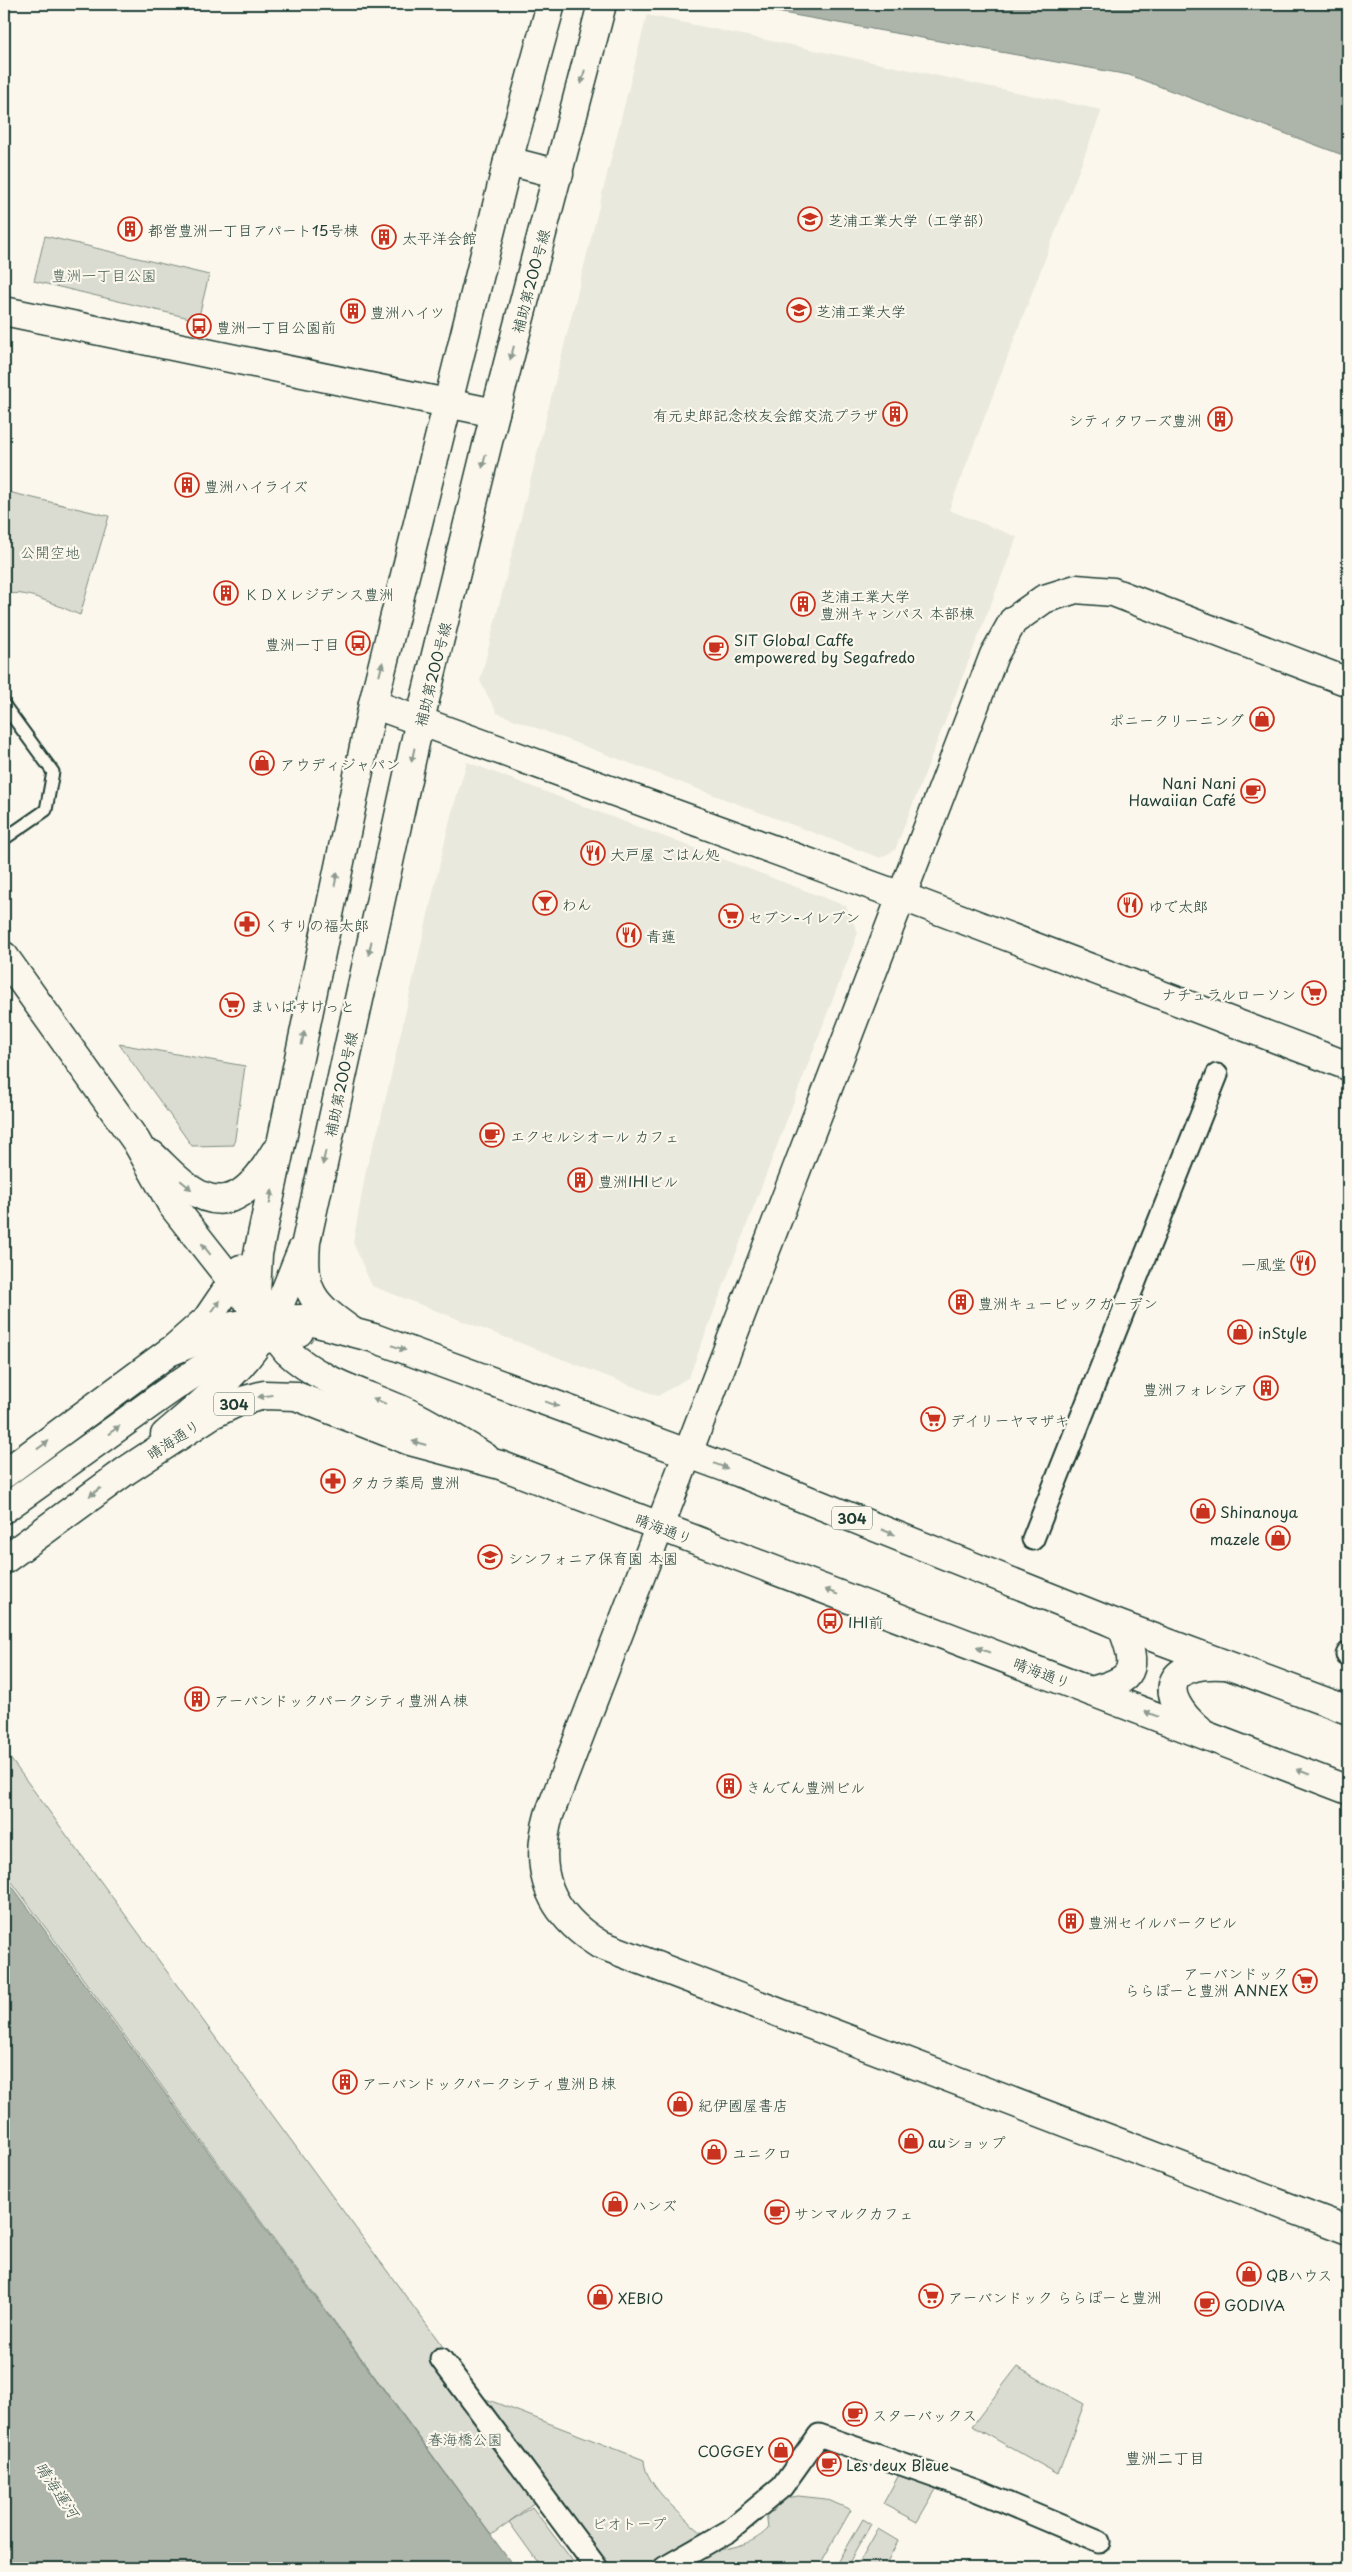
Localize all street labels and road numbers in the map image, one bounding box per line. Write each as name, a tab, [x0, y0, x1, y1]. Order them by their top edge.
street label: 補助第200号線	[505, 226, 555, 336]
street label: 補助第200号線	[408, 619, 456, 729]
street label: 補助第200号線	[318, 1029, 362, 1139]
road number: 304	[214, 1392, 254, 1416]
street label: 晴海通り	[142, 1413, 204, 1465]
road number: 304	[832, 1506, 872, 1530]
street label: 晴海通り	[632, 1507, 696, 1549]
street label: 晴海通り	[1010, 1651, 1074, 1693]

